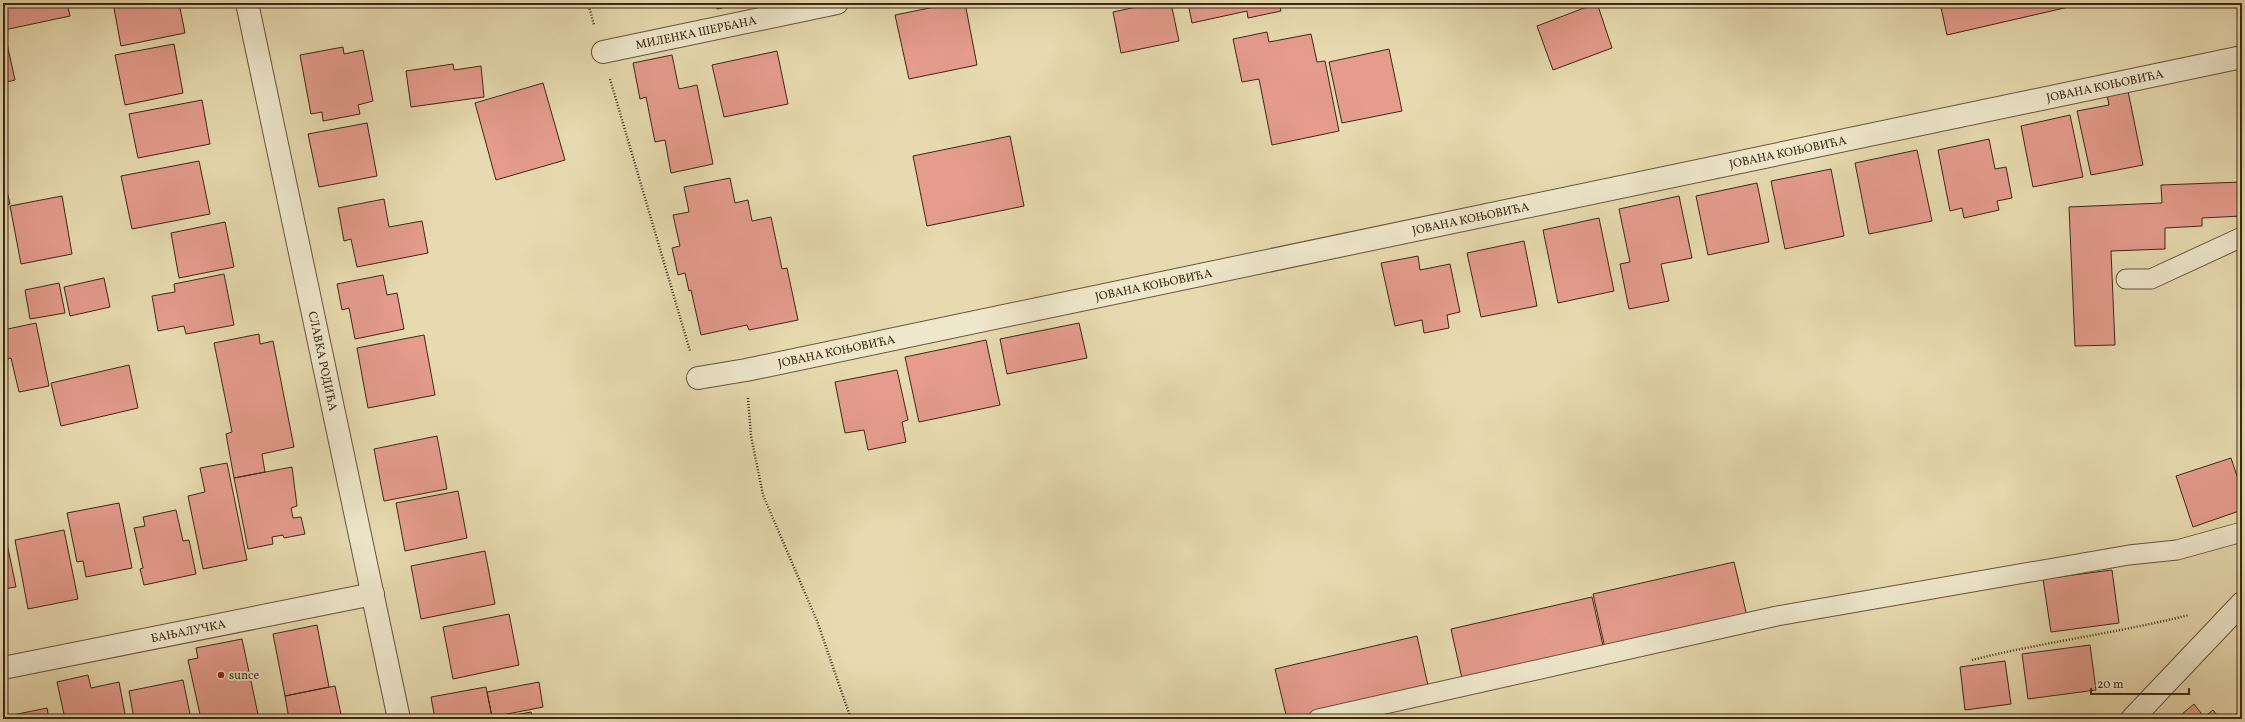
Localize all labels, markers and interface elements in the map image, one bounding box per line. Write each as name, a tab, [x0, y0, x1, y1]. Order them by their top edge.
street label: МИЛЕНКА ШЕРБАНА	[634, 13, 759, 54]
street label: ЈОВАНА КОЊОВИЋА	[2045, 67, 2166, 107]
street label: ЈОВАНА КОЊОВИЋА	[1728, 133, 1849, 173]
street label: ЈОВАНА КОЊОВИЋА	[1411, 199, 1531, 239]
street label: ЈОВАНА КОЊОВИЋА	[1094, 266, 1214, 306]
street label: СЛАВКА РОДИЋА	[304, 310, 341, 413]
street label: ЈОВАНА КОЊОВИЋА	[777, 332, 897, 372]
street label: БАЊАЛУЧКА	[150, 617, 228, 647]
place label: sunce	[229, 668, 259, 684]
marker: sunce	[216, 670, 226, 680]
scale bar	[2091, 670, 2189, 696]
text: 20 m	[2097, 677, 2124, 693]

